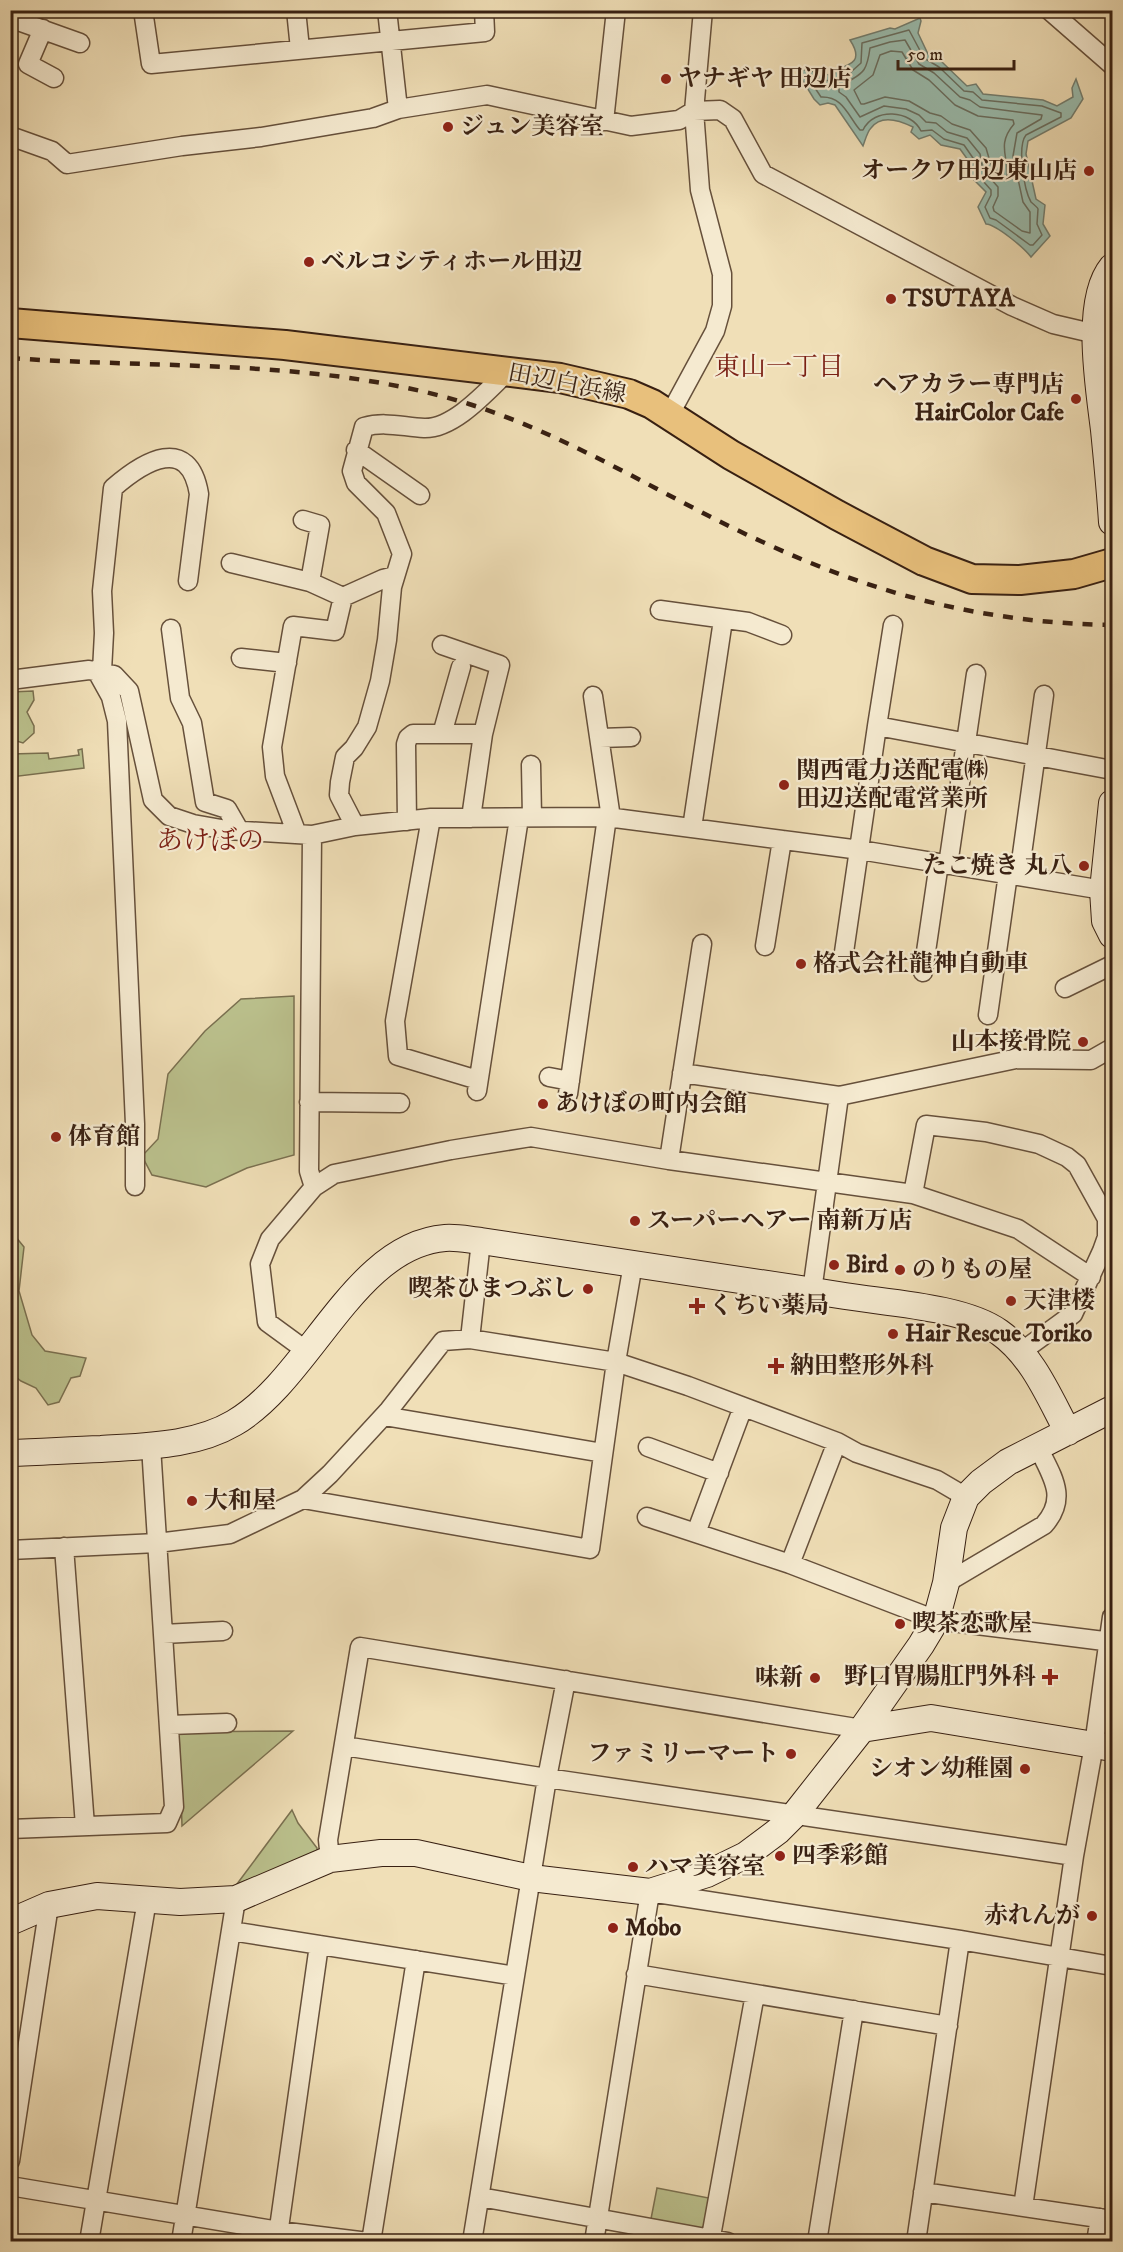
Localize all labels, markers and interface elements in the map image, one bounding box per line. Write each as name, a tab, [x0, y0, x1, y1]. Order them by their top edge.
scale bar	[898, 33, 1014, 71]
text: 50 m	[907, 44, 943, 66]
place label: ヤナギヤ 田辺店	[678, 64, 851, 94]
marker: ヤナギヤ 田辺店	[659, 72, 673, 86]
place label: ジュン美容室	[460, 112, 604, 142]
marker: ジュン美容室	[441, 120, 455, 134]
place label: オークワ田辺東山店	[861, 156, 1077, 186]
marker: オークワ田辺東山店	[1082, 164, 1096, 178]
place label: ベルコシティホール田辺	[321, 247, 583, 277]
marker: ベルコシティホール田辺	[302, 255, 316, 269]
place label: TSUTAYA	[902, 284, 1015, 314]
marker: TSUTAYA	[884, 292, 898, 306]
district label: 東山一丁目	[714, 351, 844, 384]
street label: 田辺白浜線	[505, 358, 629, 410]
place label: ヘアカラー専門店 HairColor Cafe	[873, 370, 1064, 428]
marker: ヘアカラー専門店 HairColor Cafe	[1069, 392, 1083, 406]
place label: 関西電力送配電㈱ 田辺送配電営業所	[796, 756, 988, 814]
marker: 関西電力送配電㈱ 田辺送配電営業所	[777, 778, 791, 792]
district label: あけぼの	[156, 824, 264, 858]
place label: たこ焼き 丸八	[923, 851, 1072, 881]
marker: たこ焼き 丸八	[1077, 859, 1091, 873]
place label: 格式会社龍神自動車	[813, 949, 1029, 979]
marker: 格式会社龍神自動車	[794, 957, 808, 971]
place label: 山本接骨院	[951, 1027, 1071, 1057]
marker: 山本接骨院	[1076, 1035, 1090, 1049]
place label: あけぼの町内会館	[555, 1089, 747, 1119]
marker: あけぼの町内会館	[536, 1097, 550, 1111]
place label: 体育館	[68, 1122, 140, 1152]
marker: 体育館	[49, 1130, 63, 1144]
place label: スーパーヘアー 南新万店	[647, 1206, 912, 1236]
marker: スーパーヘアー 南新万店	[628, 1214, 642, 1228]
place label: Bird	[846, 1250, 889, 1280]
place label: のりもの屋	[912, 1255, 1032, 1285]
marker: Bird	[827, 1258, 841, 1272]
marker: のりもの屋	[893, 1263, 907, 1277]
place label: 喫茶ひまつぶし	[408, 1274, 576, 1304]
marker: 喫茶ひまつぶし	[581, 1282, 595, 1296]
place label: 天津楼	[1023, 1286, 1095, 1316]
place label: くちい薬局	[709, 1291, 829, 1321]
marker: 天津楼	[1004, 1294, 1018, 1308]
marker: くちい薬局	[690, 1299, 704, 1313]
place label: Hair Rescue Toriko	[905, 1319, 1092, 1349]
marker: Hair Rescue Toriko	[886, 1327, 900, 1341]
place label: 納田整形外科	[790, 1351, 934, 1381]
marker: 納田整形外科	[767, 1357, 785, 1375]
place label: 大和屋	[204, 1486, 276, 1516]
marker: 大和屋	[185, 1494, 199, 1508]
place label: 喫茶恋歌屋	[912, 1609, 1032, 1639]
marker: 喫茶恋歌屋	[893, 1617, 907, 1631]
place label: 野口胃腸肛門外科	[844, 1662, 1036, 1692]
place label: 味新	[755, 1663, 803, 1693]
marker: 野口胃腸肛門外科	[1041, 1668, 1059, 1686]
marker: 味新	[808, 1671, 822, 1685]
place label: ファミリーマート	[587, 1739, 779, 1769]
marker: ファミリーマート	[784, 1747, 798, 1761]
place label: シオン幼稚園	[869, 1754, 1013, 1784]
marker: シオン幼稚園	[1018, 1762, 1032, 1776]
place label: 四季彩館	[792, 1841, 888, 1871]
marker: 四季彩館	[773, 1849, 787, 1863]
place label: ハマ美容室	[645, 1852, 765, 1882]
marker: ハマ美容室	[626, 1860, 640, 1874]
place label: 赤れんが	[984, 1901, 1080, 1931]
marker: 赤れんが	[1085, 1909, 1099, 1923]
place label: Mobo	[625, 1913, 681, 1943]
marker: Mobo	[606, 1921, 620, 1935]

